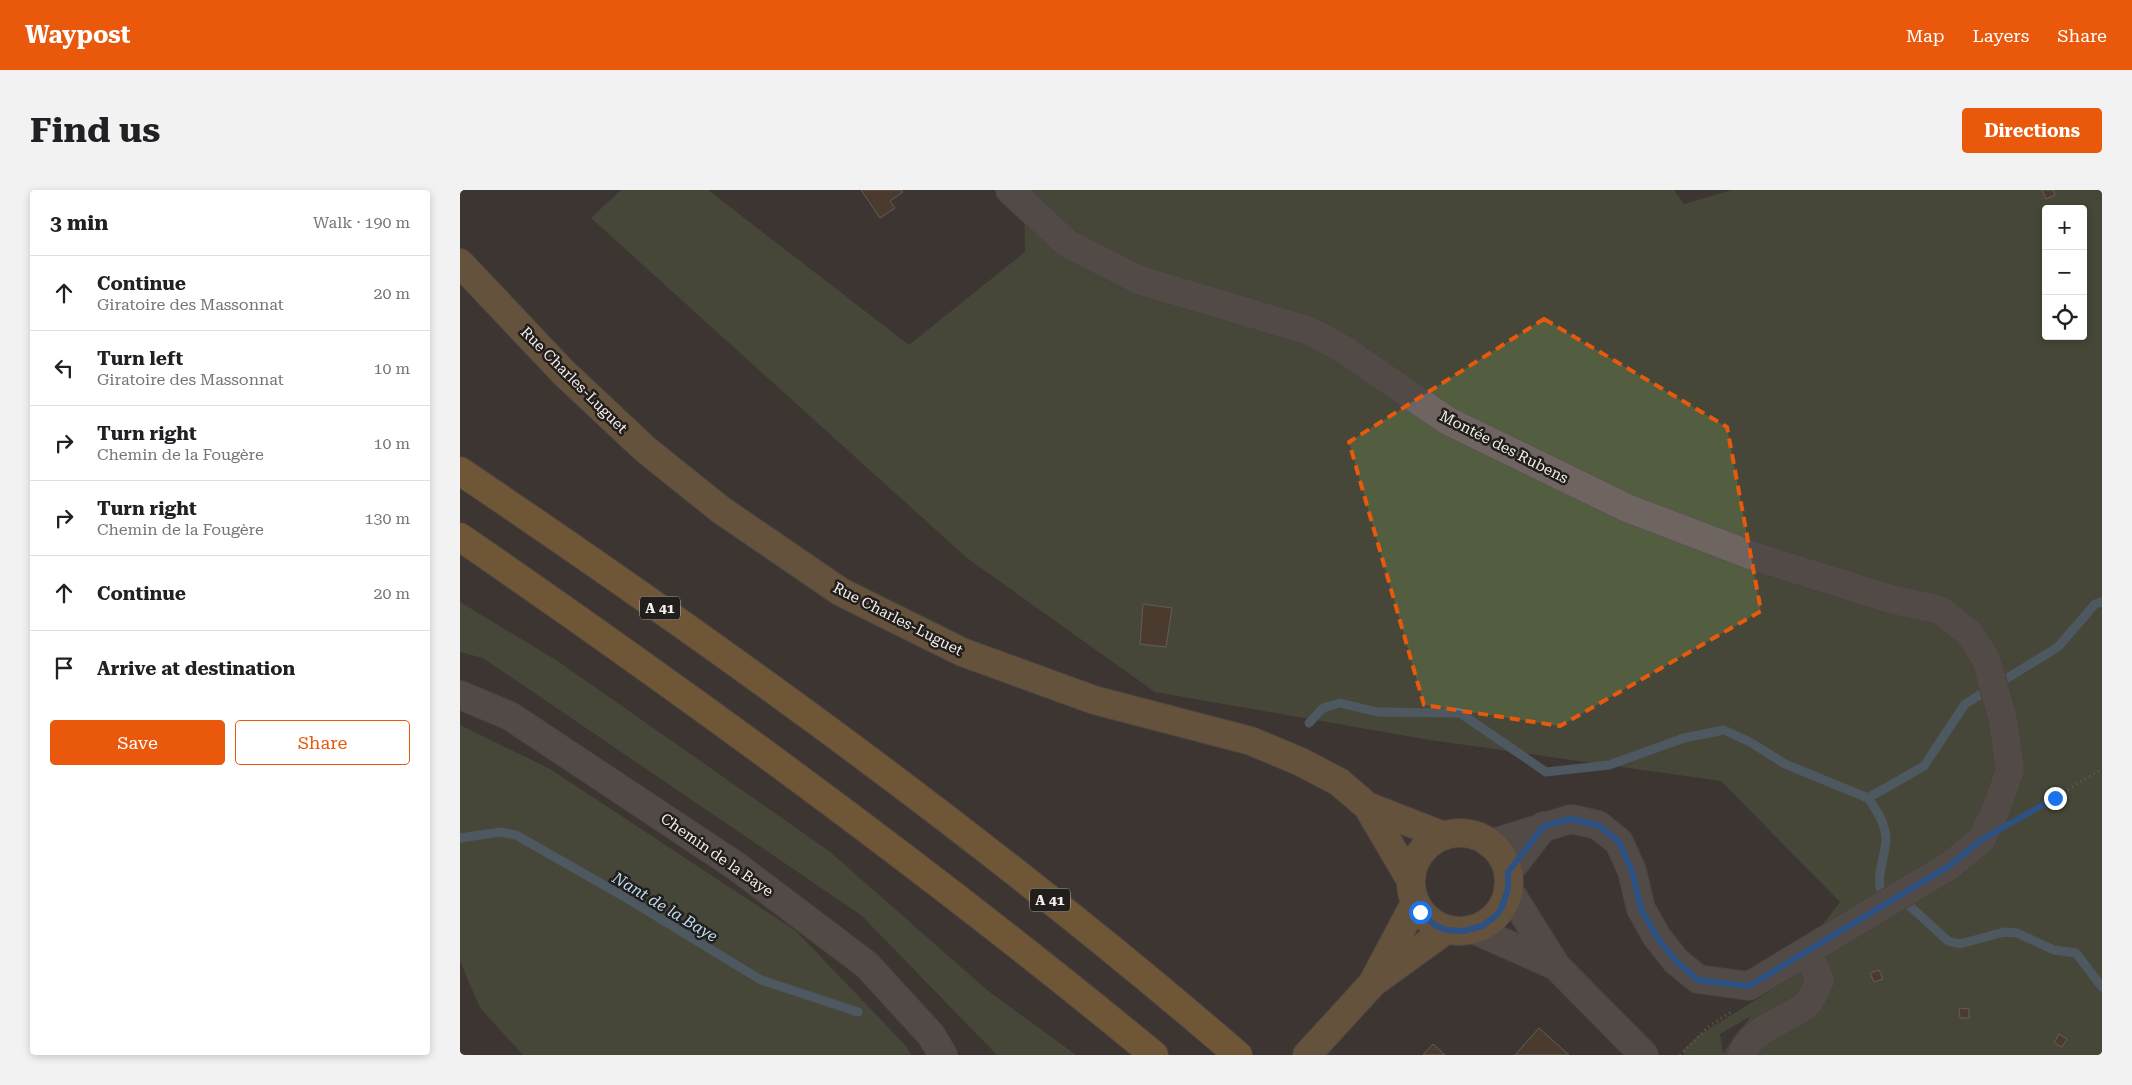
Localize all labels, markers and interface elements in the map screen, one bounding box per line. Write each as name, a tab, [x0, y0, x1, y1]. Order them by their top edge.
text: Waypost	[25, 21, 130, 49]
text: Map	[1906, 25, 1945, 46]
text: Layers	[1973, 25, 2029, 46]
text: Share	[2057, 25, 2107, 46]
button: Directions	[1962, 108, 2102, 153]
text: Find us	[30, 110, 160, 151]
map controls	[2042, 205, 2087, 340]
button: +	[2042, 205, 2087, 250]
text: 3 min	[50, 211, 108, 235]
text: Walk · 190 m	[313, 213, 410, 232]
button: −	[2042, 250, 2087, 295]
text: Continue	[97, 272, 186, 295]
icon: ahead	[50, 279, 78, 307]
text: 20 m	[373, 284, 410, 303]
text: Giratoire des Massonnat	[97, 295, 284, 314]
button: locate	[2042, 295, 2087, 340]
street label: Rue Charles-Luguet	[517, 323, 631, 437]
text: Turn left	[97, 347, 183, 370]
icon: left	[50, 354, 78, 382]
text: 10 m	[373, 359, 410, 378]
text: Giratoire des Massonnat	[97, 370, 284, 389]
street label: Montée des Rubens	[1437, 407, 1571, 487]
text: Turn right	[97, 422, 197, 445]
icon: right	[50, 429, 78, 457]
text: 10 m	[373, 434, 410, 453]
text: Chemin de la Fougère	[97, 445, 264, 464]
text: Turn right	[97, 497, 197, 520]
icon: right	[50, 504, 78, 532]
text: 130 m	[364, 509, 410, 528]
text: Chemin de la Fougère	[97, 520, 264, 539]
street label: Rue Charles-Luguet	[830, 578, 966, 660]
icon: ahead	[50, 579, 78, 607]
text: Continue	[97, 582, 186, 605]
text: 20 m	[373, 584, 410, 603]
road number: A 41	[640, 596, 680, 619]
icon: arrive	[50, 654, 78, 682]
text: Arrive at destination	[97, 657, 295, 680]
button: Save	[50, 720, 225, 765]
button: Share	[235, 720, 410, 765]
route end	[2044, 787, 2067, 810]
street label: Chemin de la Baye	[657, 809, 777, 901]
water label: Nant de la Baye	[608, 868, 721, 946]
road number: A 41	[1030, 888, 1070, 912]
route start	[1409, 901, 1432, 924]

